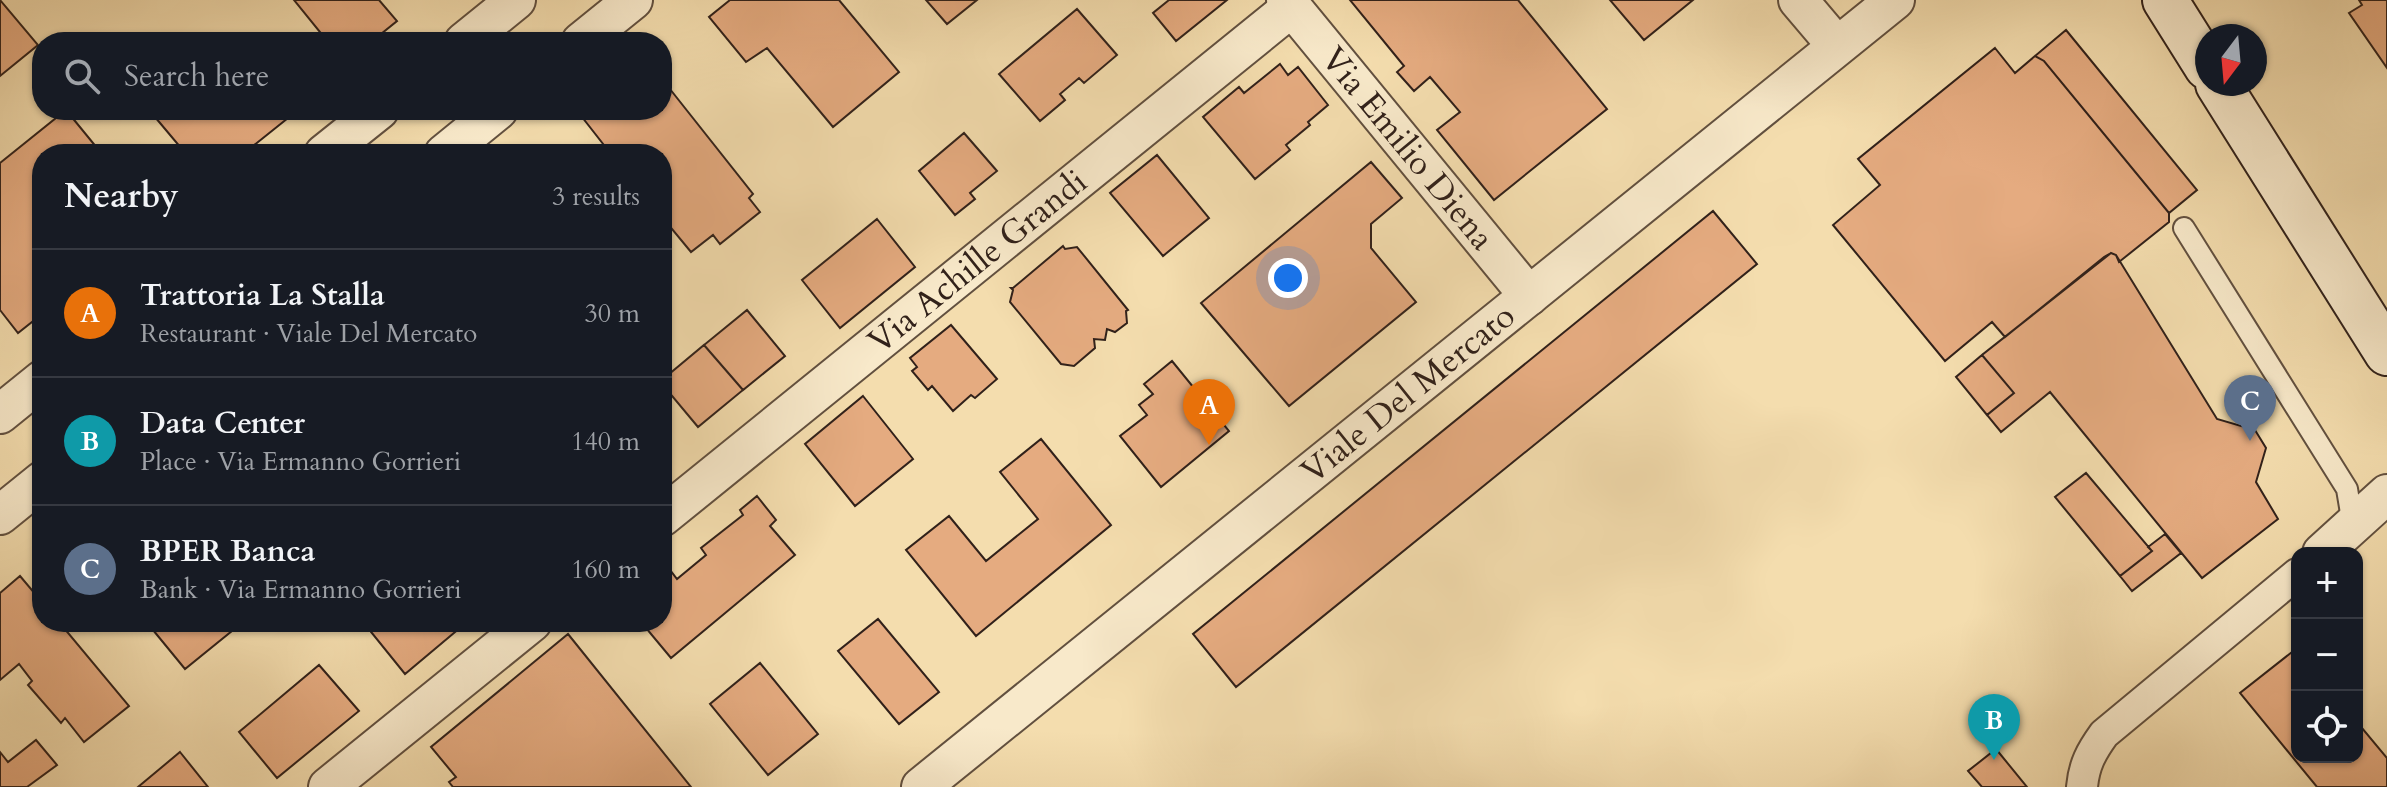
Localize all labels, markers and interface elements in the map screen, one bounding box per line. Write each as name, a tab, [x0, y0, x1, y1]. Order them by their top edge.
north arrow	[2195, 24, 2267, 96]
search box	[32, 32, 672, 120]
street label: Via Emilio Diena	[1311, 37, 1505, 260]
icon: search	[60, 54, 104, 98]
text: Search here	[124, 56, 269, 97]
street label: Via Achille Grandi	[858, 159, 1097, 364]
text: Nearby	[64, 173, 179, 219]
text: 3 results	[552, 179, 640, 214]
your location	[1268, 258, 1308, 298]
text: Trattoria La Stalla	[140, 275, 385, 316]
street label: Viale Del Mercato	[1291, 293, 1525, 494]
text: A	[80, 296, 100, 331]
text: 30 m	[584, 296, 640, 331]
text: Restaurant · Viale Del Mercato	[140, 316, 477, 351]
pin: C	[2224, 375, 2276, 441]
pin: A	[1183, 379, 1235, 445]
text: Data Center	[140, 403, 305, 444]
text: B	[81, 424, 99, 459]
text: 140 m	[571, 424, 640, 459]
text: Place · Via Ermanno Gorrieri	[140, 444, 461, 479]
text: BPER Banca	[140, 531, 315, 572]
map controls	[2291, 547, 2363, 763]
button: +	[2291, 547, 2363, 619]
text: C	[80, 552, 100, 587]
text: 160 m	[571, 552, 640, 587]
text: Bank · Via Ermanno Gorrieri	[140, 572, 462, 607]
button: −	[2291, 619, 2363, 691]
button: locate	[2291, 691, 2363, 763]
pin: B	[1968, 694, 2020, 760]

